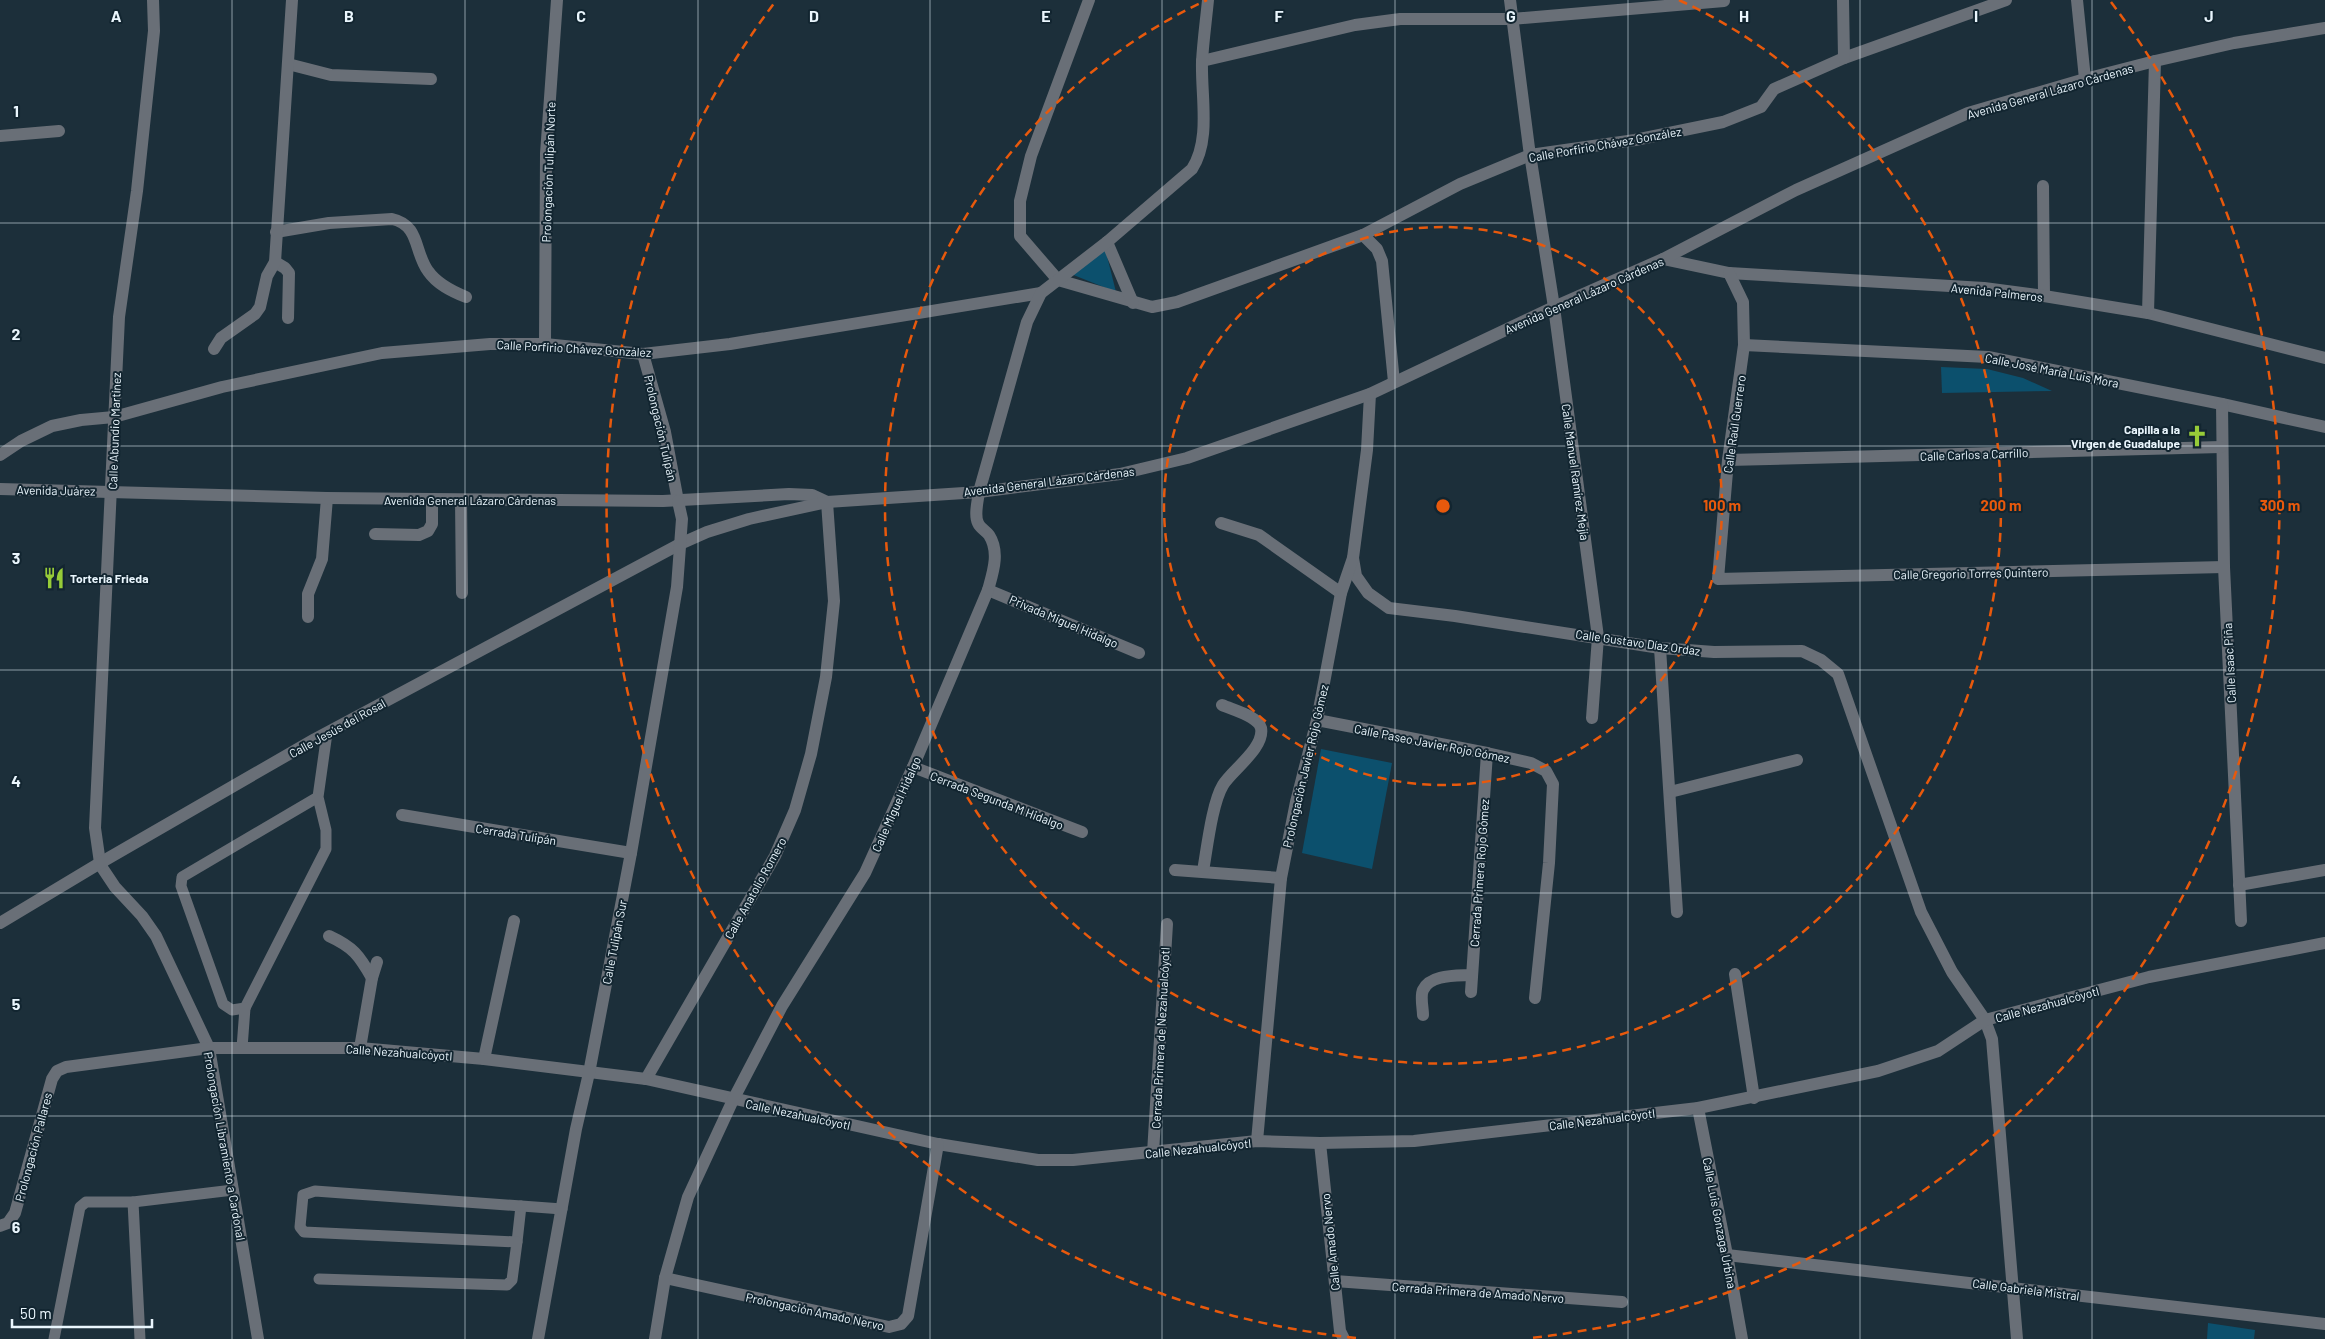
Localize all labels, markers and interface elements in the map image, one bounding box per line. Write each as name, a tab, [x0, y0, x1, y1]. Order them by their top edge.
text: A	[111, 6, 122, 25]
text: B	[344, 6, 354, 25]
text: C	[576, 6, 586, 25]
text: D	[809, 6, 819, 25]
text: E	[1041, 6, 1051, 25]
text: F	[1275, 6, 1284, 25]
text: G	[1506, 6, 1516, 25]
text: H	[1739, 6, 1749, 25]
text: I	[1974, 6, 1978, 25]
text: J	[2204, 6, 2214, 25]
street label: Avenida General Lázaro Cárdenas	[1965, 60, 2135, 121]
text: 1	[13, 101, 19, 120]
street label: Prolongación Tulipán Norte	[539, 101, 557, 243]
street label: Calle Porfirio Chávez González	[1528, 124, 1682, 164]
street label: Avenida General Lázaro Cárdenas	[1502, 253, 1666, 336]
street label: Avenida Palmeros	[1950, 280, 2044, 304]
text: 2	[12, 324, 21, 343]
street label: Calle Porfirio Chávez González	[496, 337, 652, 359]
street label: Calle José María Luis Mora	[1984, 350, 2120, 390]
street label: Calle Abundio Martínez	[105, 372, 123, 490]
street label: Prolongación Tulipán	[642, 373, 680, 483]
street label: Calle Raúl Guerrero	[1720, 374, 1748, 474]
street label: Calle Manuel Ramírez Mejía	[1559, 403, 1593, 541]
place label: Capilla a la Virgen de Guadalupe	[2071, 422, 2180, 450]
church icon: Capilla a la Virgen de Guadalupe	[2184, 423, 2210, 449]
street label: Calle Carlos a Carrillo	[1920, 445, 2028, 463]
street label: Avenida General Lázaro Cárdenas	[963, 464, 1136, 498]
street label: Avenida Juárez	[16, 482, 96, 498]
street label: Avenida General Lázaro Cárdenas	[384, 493, 556, 507]
text: 100 m	[1703, 496, 1741, 514]
text: 200 m	[1980, 496, 2022, 514]
text: 300 m	[2260, 496, 2300, 514]
centre of rings	[1434, 497, 1452, 515]
text: 3	[12, 548, 20, 567]
restaurant icon: Torteria Frieda	[41, 565, 67, 591]
street label: Calle Gregorio Torres Quintero	[1893, 565, 2049, 581]
place label: Torteria Frieda	[70, 571, 149, 585]
street label: Privada Miguel Hidalgo	[1008, 592, 1120, 650]
street label: Calle Isaac Piña	[2220, 623, 2238, 703]
street label: Calle Gustavo Díaz Ordaz	[1575, 626, 1701, 658]
street label: Prolongación Javier Rojo Gómez	[1279, 683, 1331, 849]
street label: Calle Jesús del Rosal	[286, 696, 388, 760]
street label: Calle Paseo Javier Rojo Gómez	[1353, 721, 1511, 765]
street label: Calle Miguel Hidalgo	[869, 754, 923, 854]
street label: Cerrada Segunda M Hidalgo	[928, 768, 1066, 832]
text: 4	[11, 771, 21, 790]
street label: Cerrada Primera Rojo Gómez	[1467, 799, 1491, 947]
street label: Cerrada Tulipán	[475, 821, 557, 847]
street label: Calle Anatolio Romero	[721, 835, 789, 941]
street label: Calle Tulipán Sur	[599, 898, 629, 985]
street label: Cerrada Primera de Nezahualcóyotl	[1148, 947, 1172, 1129]
street label: Calle Nezahualcóyotl	[1994, 983, 2100, 1025]
text: 5	[12, 994, 21, 1013]
street label: Calle Nezahualcóyotl	[345, 1041, 453, 1063]
street label: Prolongación Libramiento a Cardonal	[201, 1051, 249, 1241]
street label: Prolongación Pallares	[12, 1091, 54, 1203]
street label: Calle Nezahualcóyotl	[744, 1096, 852, 1132]
street label: Calle Nezahualcóyotl	[1548, 1106, 1656, 1132]
street label: Calle Nezahualcóyotl	[1144, 1135, 1252, 1161]
street label: Calle Luis Gonzaga Urbina	[1700, 1156, 1740, 1290]
street label: Calle Amado Nervo	[1318, 1193, 1342, 1291]
text: 6	[12, 1217, 21, 1236]
street label: Calle Gabriela Mistral	[1972, 1275, 2080, 1303]
street label: Cerrada Primera de Amado Nervo	[1391, 1279, 1565, 1305]
street label: Prolongación Amado Nervo	[745, 1290, 885, 1332]
scale bar	[12, 1296, 152, 1328]
text: 50 m	[20, 1304, 52, 1322]

